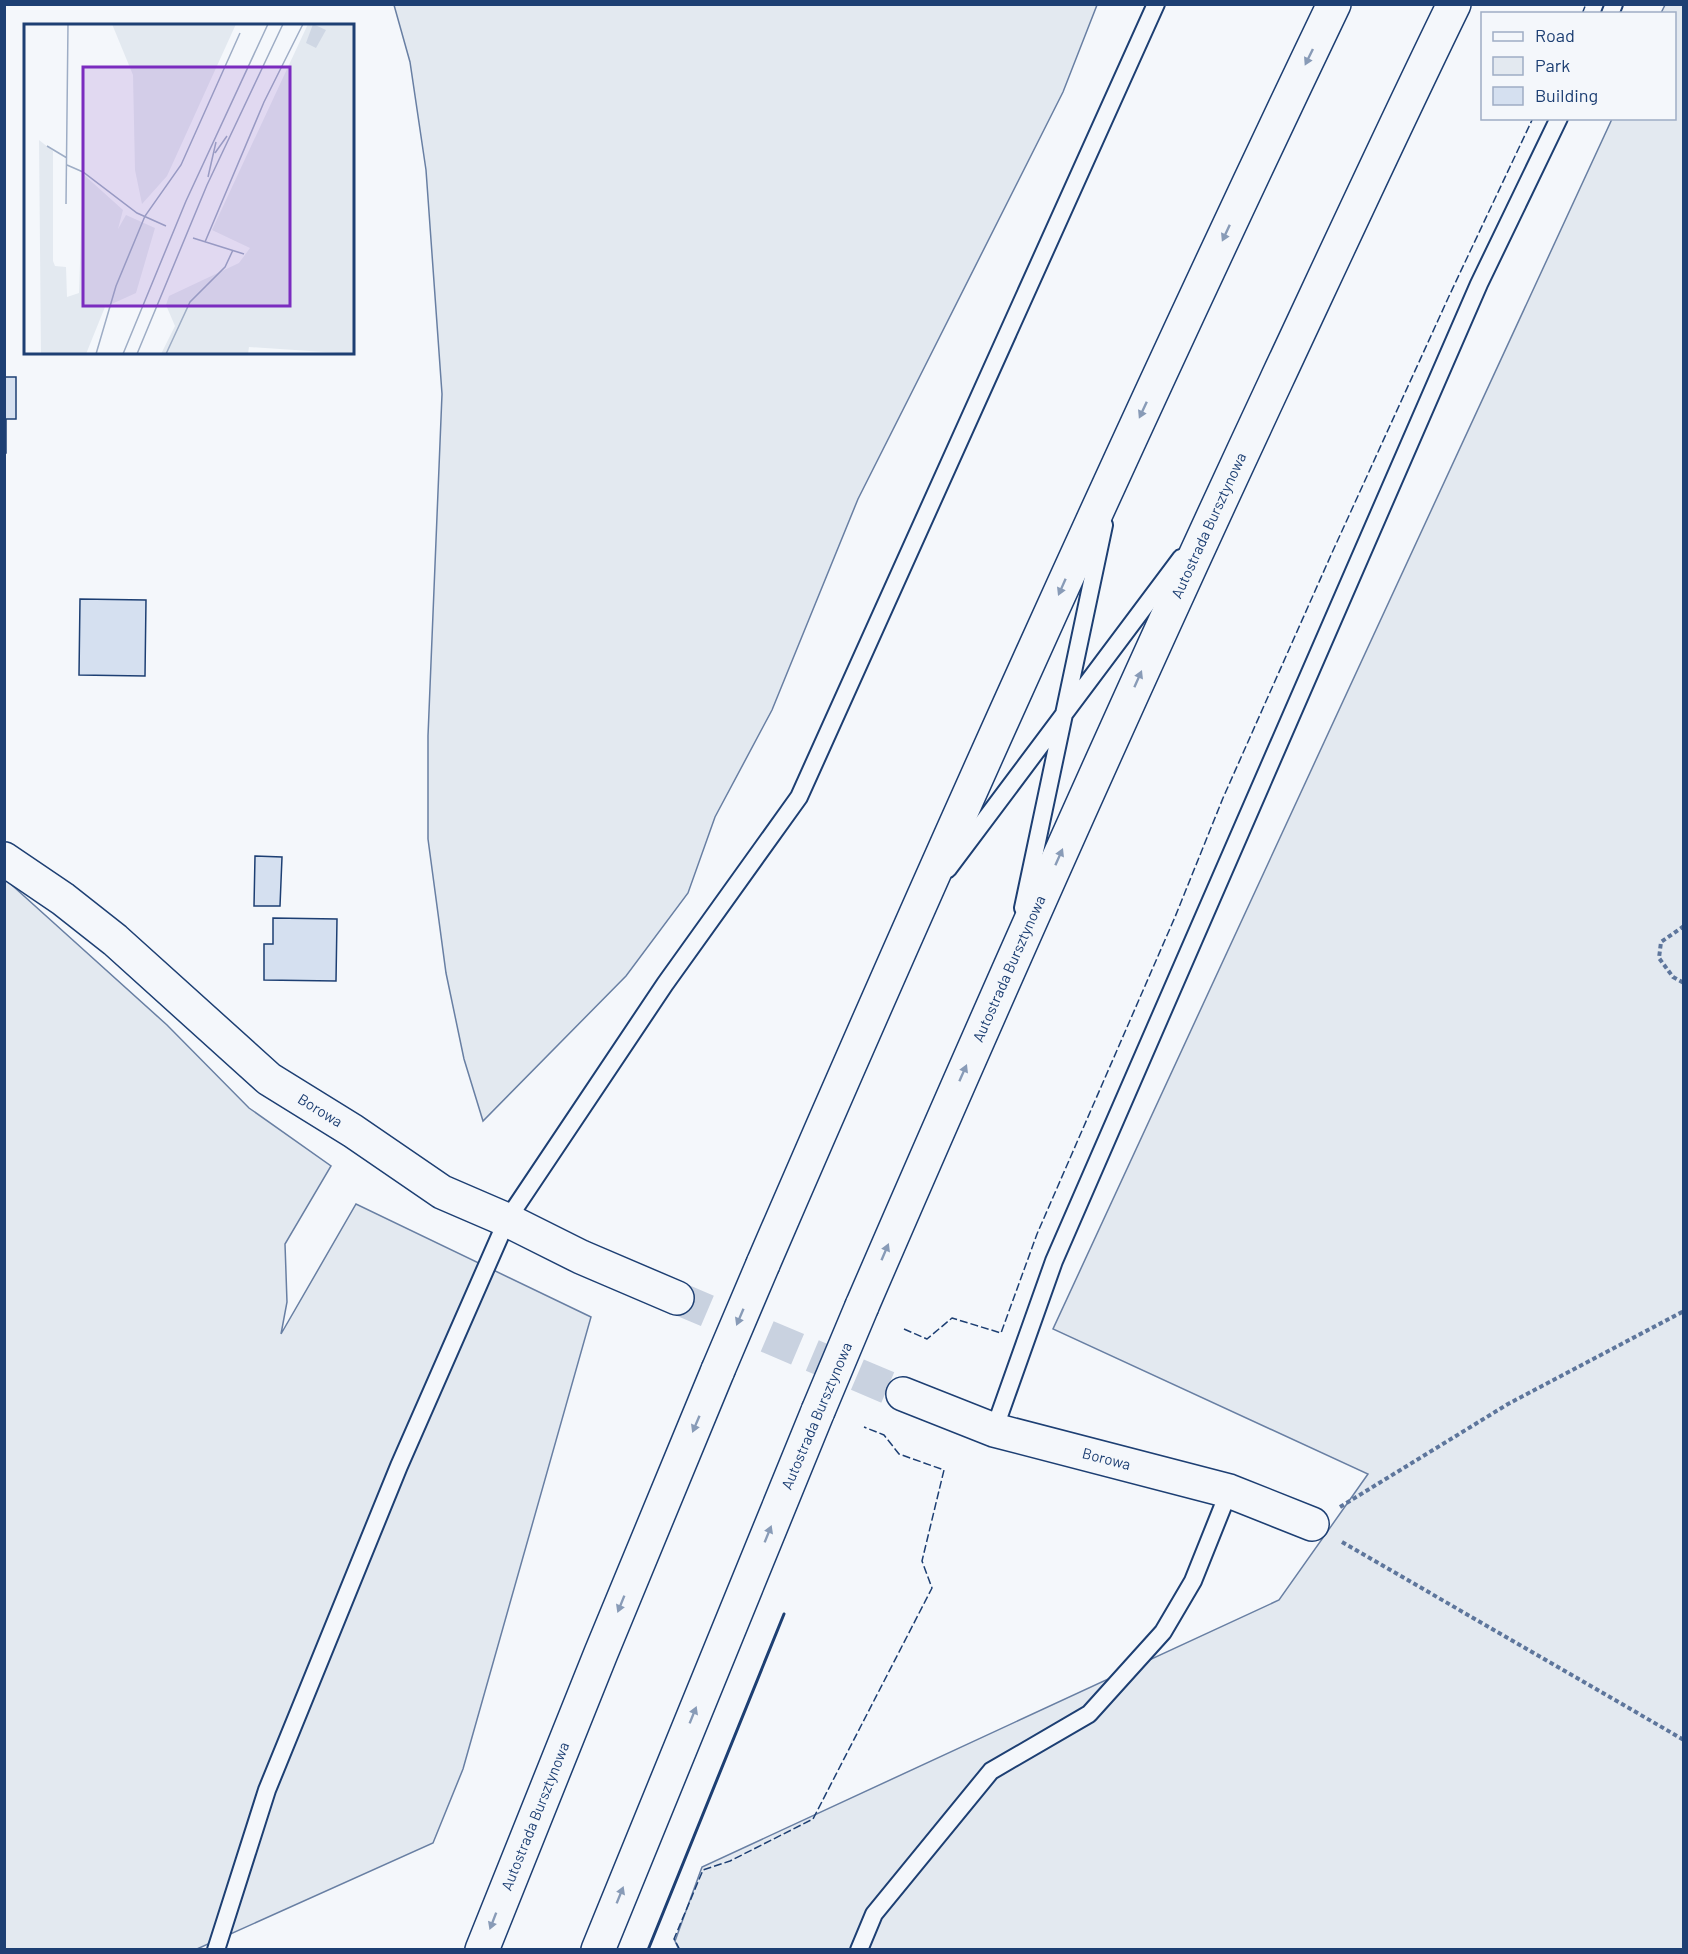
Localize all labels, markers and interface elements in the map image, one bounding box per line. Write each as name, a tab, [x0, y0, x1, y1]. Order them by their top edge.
legend	[1481, 12, 1676, 120]
inset map	[24, 24, 354, 354]
text: Road	[1535, 24, 1575, 46]
one-way arrow	[1305, 49, 1314, 66]
text: Park	[1535, 54, 1570, 76]
text: Building	[1535, 84, 1598, 106]
one-way arrow	[1221, 225, 1230, 242]
one-way arrow	[1139, 402, 1148, 419]
street label: Autostrada Bursztynowa	[1167, 450, 1249, 601]
one-way arrow	[1057, 579, 1066, 596]
one-way arrow	[1134, 670, 1143, 687]
one-way arrow	[1054, 848, 1063, 865]
street label: Autostrada Bursztynowa	[968, 892, 1049, 1044]
one-way arrow	[958, 1064, 968, 1082]
street label: Borowa	[295, 1089, 346, 1130]
one-way arrow	[881, 1244, 890, 1261]
one-way arrow	[736, 1308, 745, 1325]
street label: Autostrada Bursztynowa	[777, 1339, 855, 1492]
one-way arrow	[691, 1415, 701, 1433]
street label: Borowa	[1081, 1443, 1133, 1473]
one-way arrow	[763, 1525, 773, 1543]
one-way arrow	[616, 1595, 625, 1613]
one-way arrow	[689, 1706, 698, 1724]
street label: Autostrada Bursztynowa	[497, 1739, 572, 1893]
one-way arrow	[615, 1886, 625, 1904]
one-way arrow	[488, 1912, 497, 1930]

